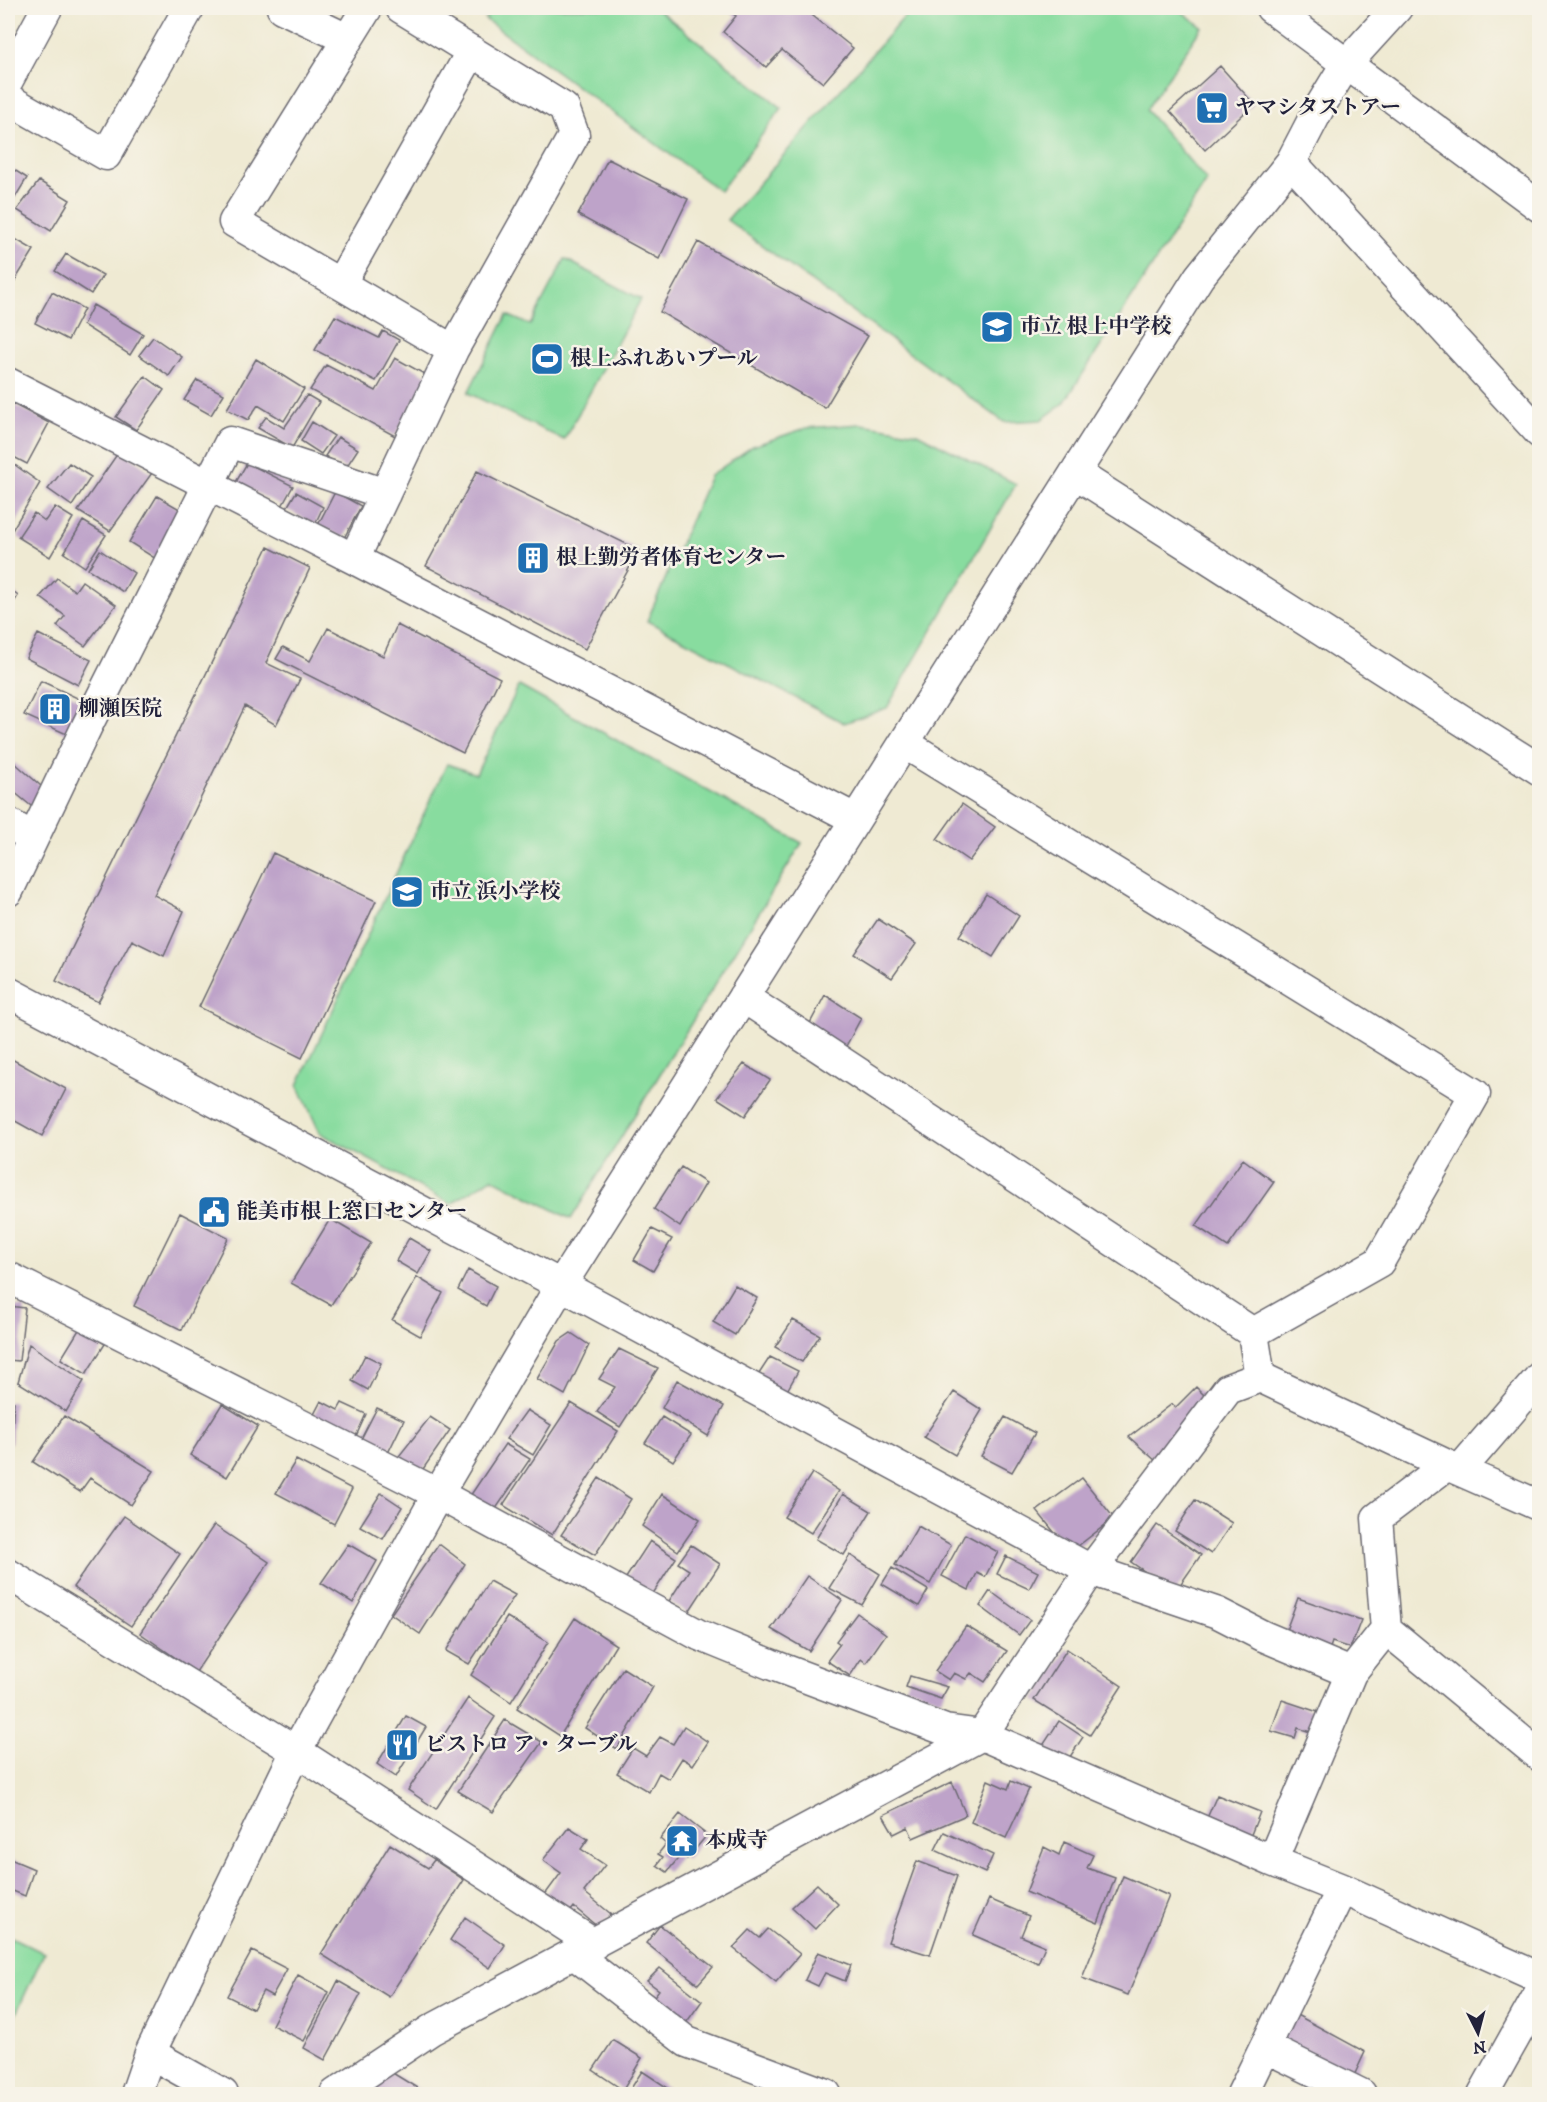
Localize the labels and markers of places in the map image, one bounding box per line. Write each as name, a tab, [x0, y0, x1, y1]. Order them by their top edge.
supermarket icon: ヤマシタストアー	[1194, 90, 1230, 126]
place label: ヤマシタストアー	[1235, 95, 1401, 121]
school or university icon: 市立 根上中学校	[979, 309, 1015, 345]
place label: 市立 根上中学校	[1020, 314, 1172, 340]
sports icon: 根上ふれあいプール	[529, 341, 565, 377]
place label: 根上ふれあいプール	[570, 346, 758, 372]
building icon: 根上勤労者体育センター	[515, 540, 551, 576]
place label: 根上勤労者体育センター	[556, 545, 786, 571]
building icon: 柳瀬医院	[37, 691, 73, 727]
place label: 柳瀬医院	[78, 696, 162, 722]
school or university icon: 市立 浜小学校	[389, 874, 425, 910]
place label: 市立 浜小学校	[430, 879, 561, 905]
public building icon: 能美市根上窓口センター	[196, 1194, 232, 1230]
place label: 能美市根上窓口センター	[237, 1199, 467, 1225]
restaurant icon: ビストロ ア・ターブル	[384, 1727, 420, 1763]
place label: ビストロ ア・ターブル	[425, 1732, 638, 1758]
temple icon: 本成寺	[664, 1823, 700, 1859]
place label: 本成寺	[705, 1828, 768, 1854]

